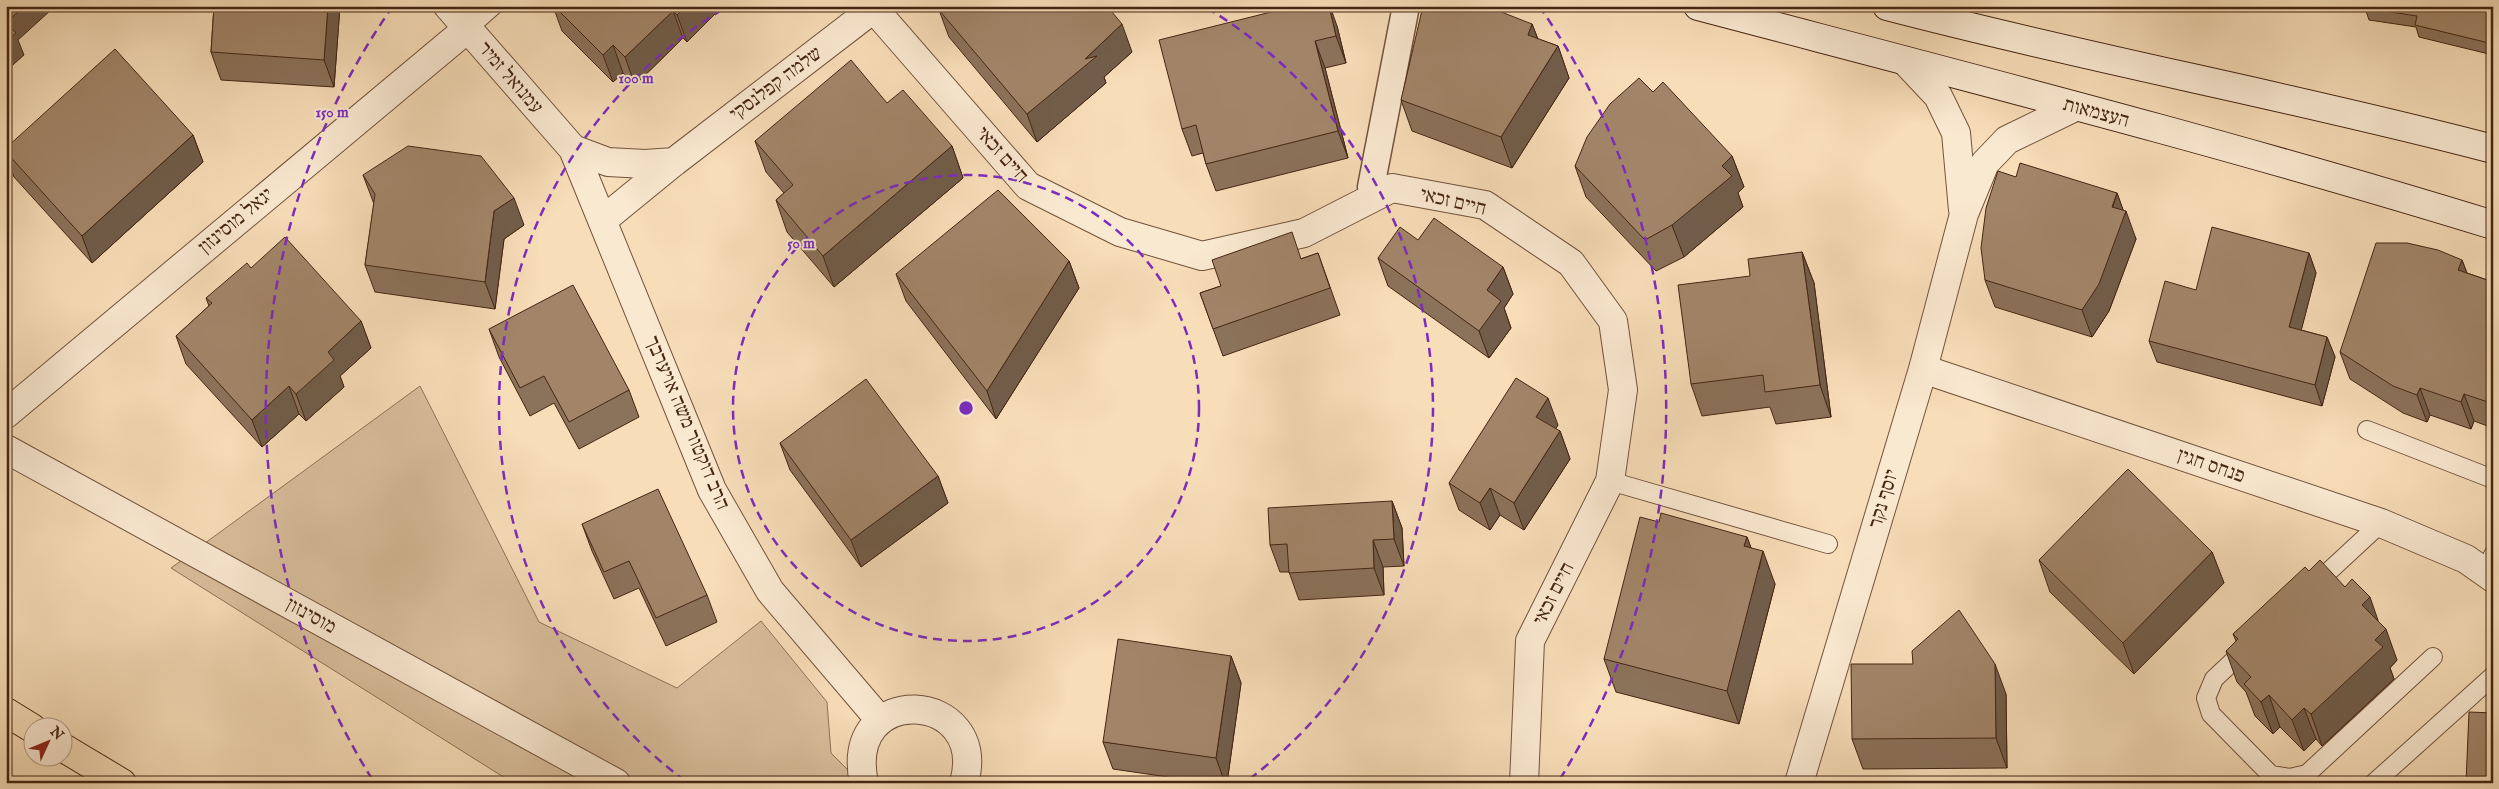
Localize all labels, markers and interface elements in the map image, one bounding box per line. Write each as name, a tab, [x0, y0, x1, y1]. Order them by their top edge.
street label: עמנואל זמיר	[472, 37, 548, 119]
street label: שלמה קפלנסקי	[725, 41, 827, 127]
text: 100 m	[618, 69, 654, 88]
street label: העצמאות	[2060, 92, 2132, 134]
text: 150 m	[315, 103, 349, 122]
street label: חיים זכאי	[970, 122, 1034, 188]
street label: יגאל מוסינזון	[193, 182, 279, 260]
street label: חיים זכאי	[1417, 182, 1489, 222]
text: 50 m	[787, 234, 815, 253]
street label: הרב דוקטור משה אויערבך	[639, 332, 735, 514]
centre of rings	[957, 399, 975, 417]
street label: פנחס חגין	[2174, 443, 2248, 489]
street label: יוסף נקר	[1863, 466, 1905, 532]
street label: חיים זכאי	[1528, 558, 1580, 630]
street label: מוסינזון	[281, 592, 341, 640]
north arrow	[22, 716, 72, 766]
text: N	[45, 722, 67, 744]

